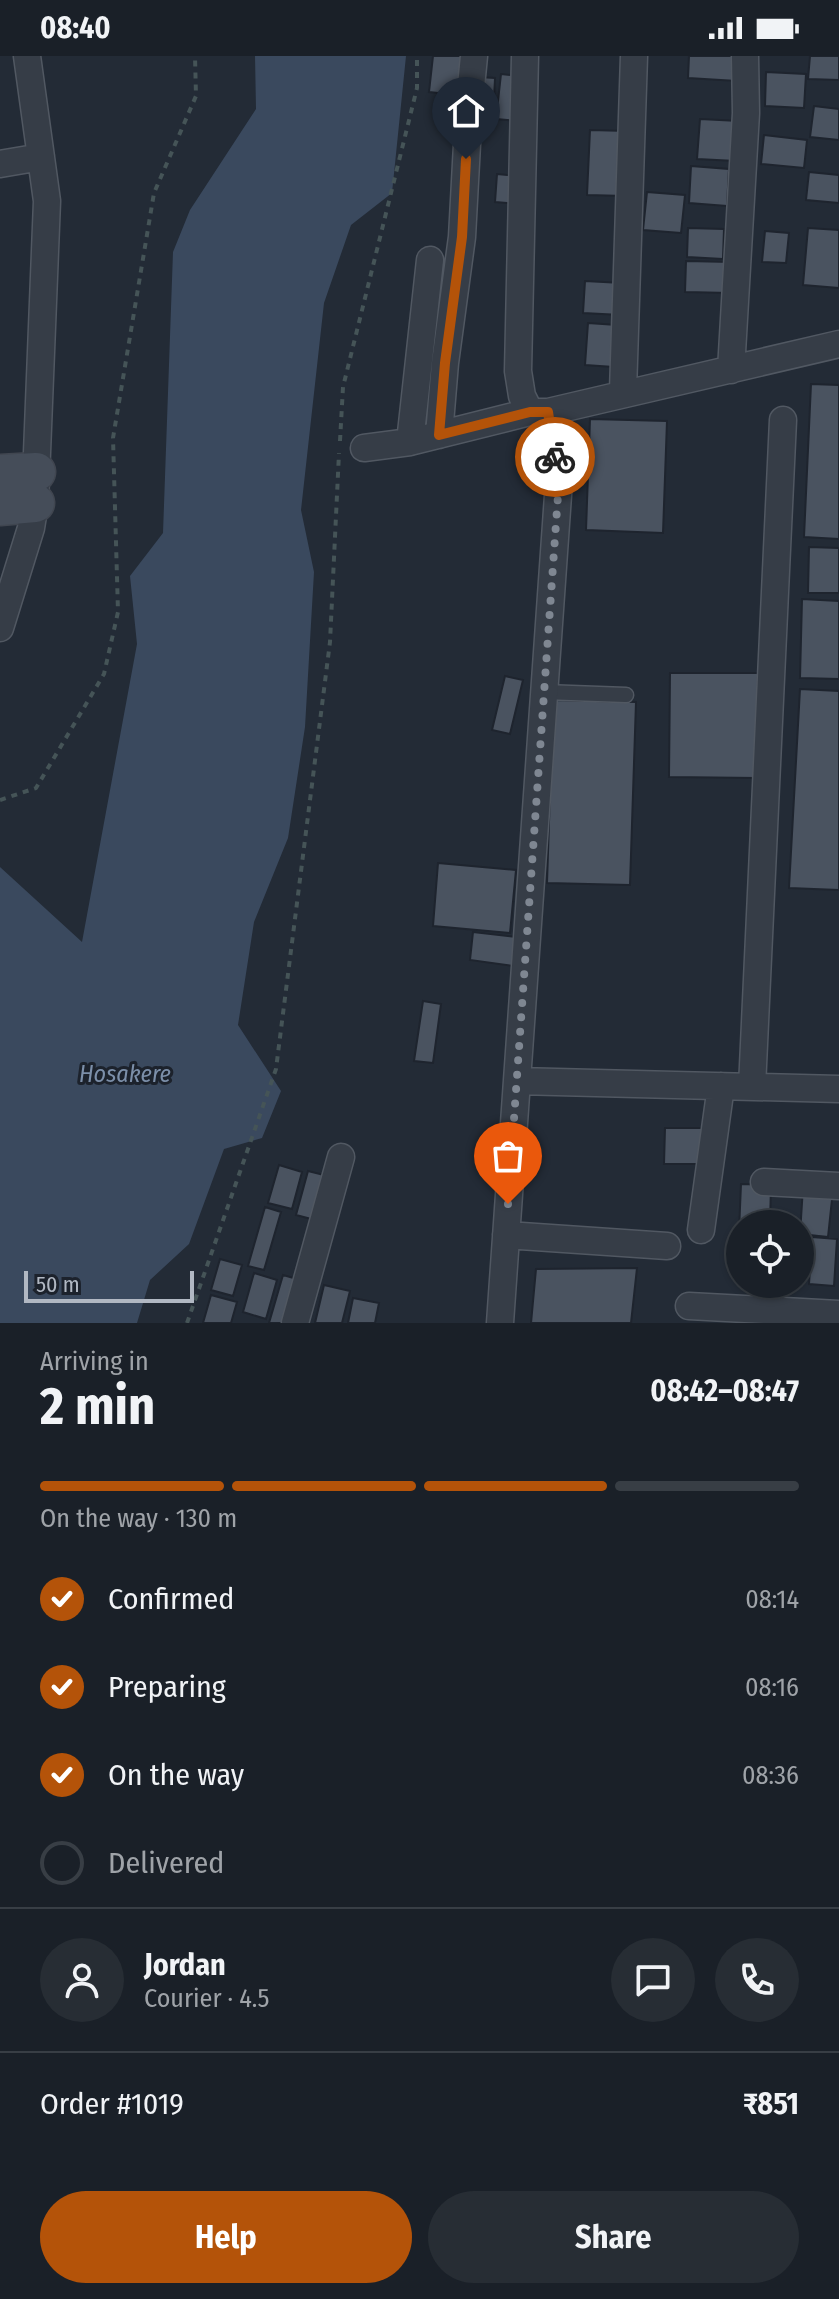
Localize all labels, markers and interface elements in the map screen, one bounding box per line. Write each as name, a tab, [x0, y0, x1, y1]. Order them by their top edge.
text: 08:40	[40, 10, 111, 46]
pin	[432, 77, 500, 159]
icon: home	[444, 89, 488, 133]
courier	[515, 417, 595, 497]
icon: bike	[533, 435, 577, 479]
water label: Hosakere	[79, 1060, 171, 1088]
pin	[474, 1122, 542, 1204]
icon: bag	[486, 1134, 530, 1178]
map controls	[726, 1210, 814, 1298]
button: locate	[726, 1210, 814, 1298]
scale bar	[24, 1267, 194, 1303]
text: 50 m	[36, 1271, 80, 1298]
text: Arriving in	[40, 1346, 149, 1377]
text: 08:42–08:47	[650, 1373, 799, 1409]
text: 2 min	[40, 1375, 155, 1438]
text: On the way · 130 m	[40, 1503, 237, 1534]
icon: check	[40, 1577, 84, 1621]
text: Confirmed	[108, 1581, 234, 1617]
text: 08:14	[745, 1584, 799, 1615]
icon: check	[40, 1665, 84, 1709]
text: Preparing	[108, 1669, 226, 1705]
text: 08:16	[745, 1672, 799, 1703]
icon: check	[40, 1753, 84, 1797]
text: On the way	[108, 1757, 244, 1793]
text: 08:36	[742, 1760, 799, 1791]
text: Delivered	[108, 1845, 224, 1881]
button: person	[40, 1938, 124, 2022]
button: chat	[611, 1938, 695, 2022]
button: phone	[715, 1938, 799, 2022]
text: Jordan	[144, 1947, 226, 1983]
text: Courier · 4.5	[144, 1983, 270, 2014]
text: Order #1019	[40, 2086, 184, 2122]
text: ₹851	[743, 2086, 799, 2122]
button: Help	[40, 2191, 412, 2283]
button: Share	[428, 2191, 799, 2283]

